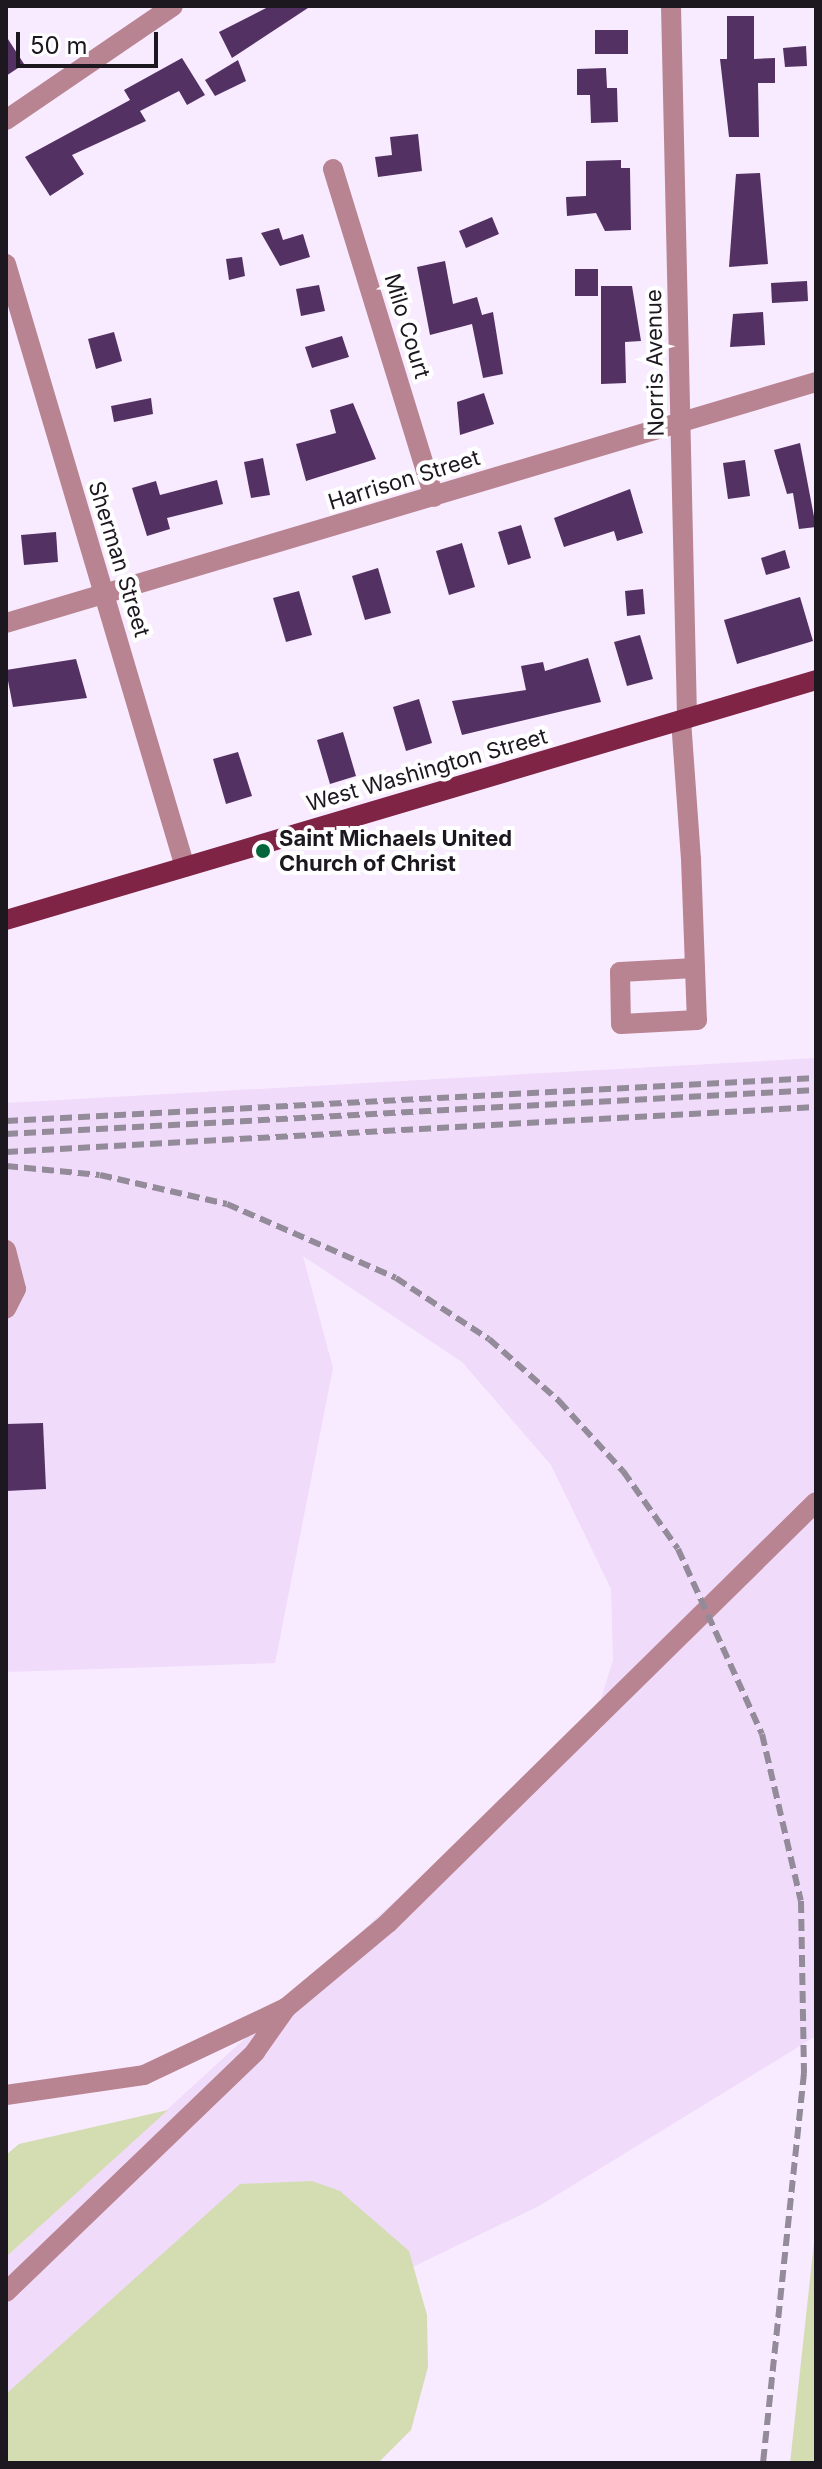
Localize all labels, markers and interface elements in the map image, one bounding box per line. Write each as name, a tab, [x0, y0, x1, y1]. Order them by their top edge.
scale bar	[20, 16, 162, 66]
text: 50 m	[30, 31, 88, 60]
street label: Milo Court	[379, 270, 435, 382]
street label: Norris Avenue	[641, 289, 669, 437]
street label: Harrison Street	[325, 444, 483, 516]
street label: Sherman Street	[83, 478, 155, 640]
street label: West Washington Street	[304, 723, 550, 817]
place label: Saint Michaels United Church of Christ	[279, 825, 512, 876]
marker: Saint Michaels United Church of Christ	[254, 842, 272, 860]

